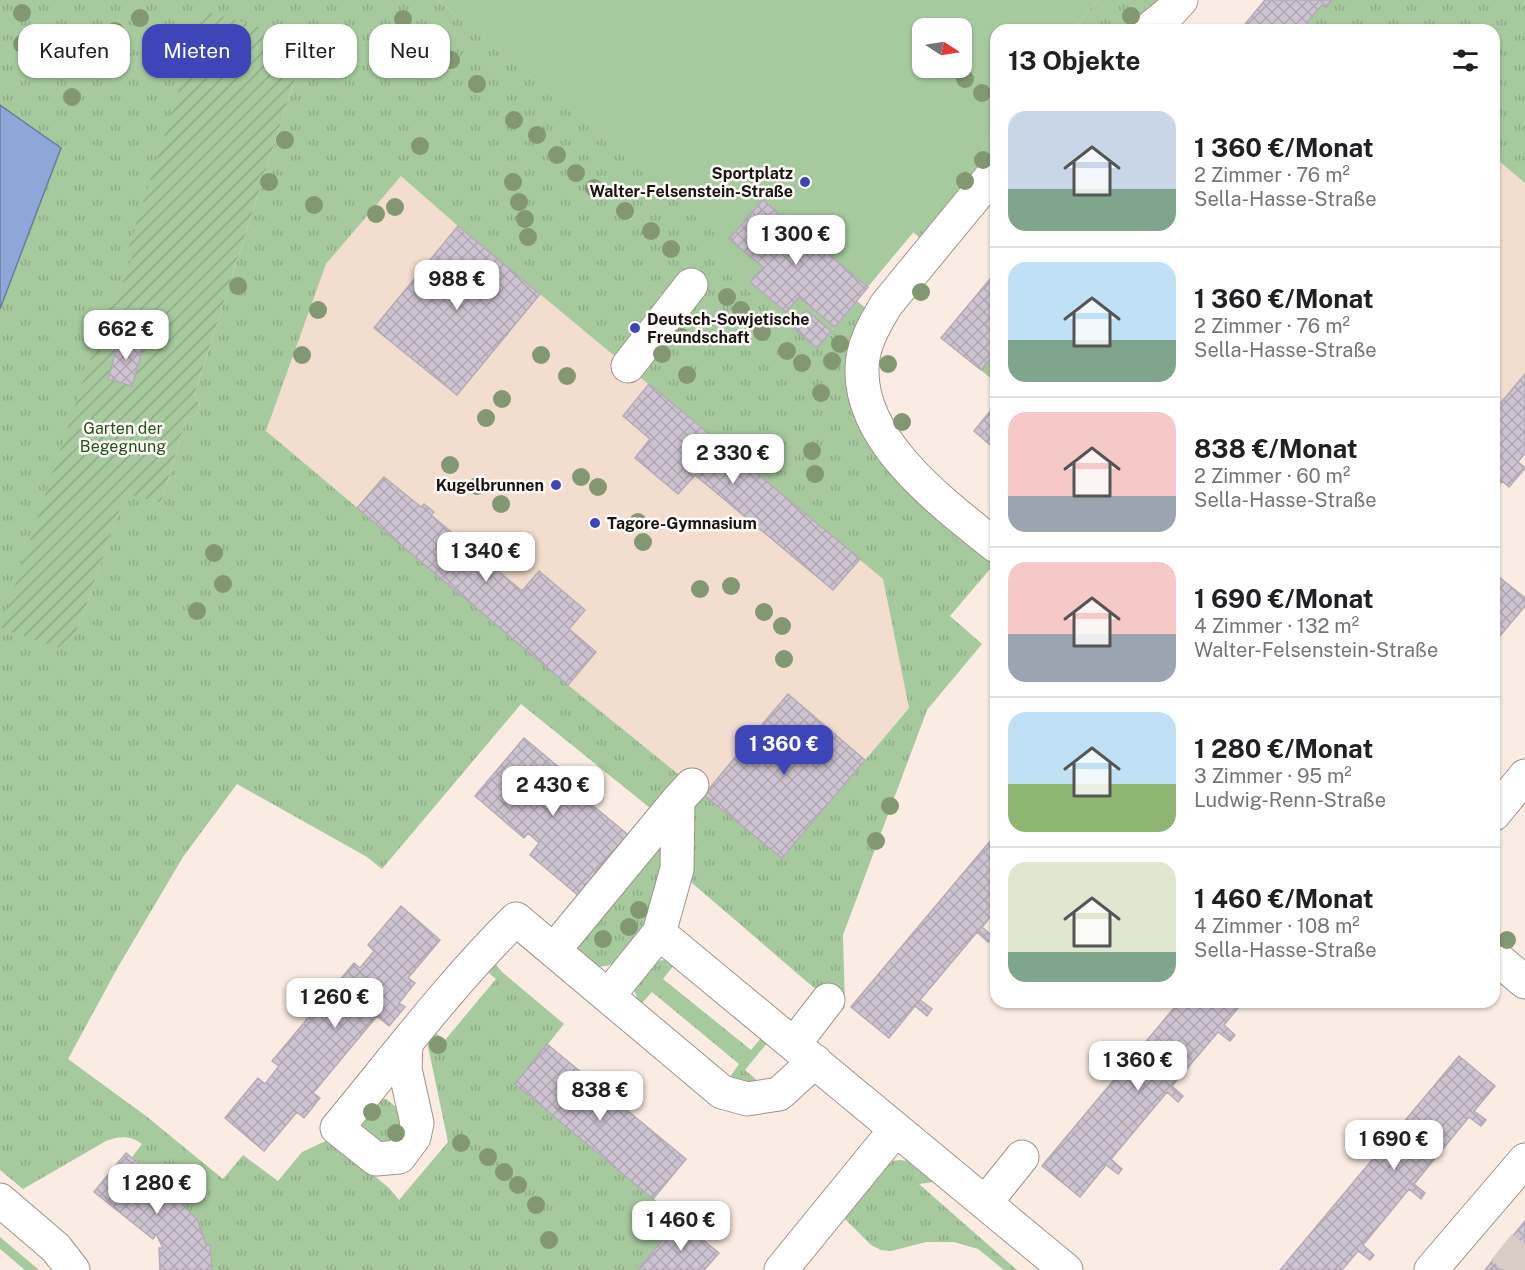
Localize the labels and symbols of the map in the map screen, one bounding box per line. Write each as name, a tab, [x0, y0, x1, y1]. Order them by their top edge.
north arrow	[912, 18, 972, 78]
place label: Sportplatz Walter-Felsenstein-Straße	[590, 164, 793, 201]
marker: Sportplatz Walter-Felsenstein-Straße	[798, 175, 812, 189]
pin: 1 300 €	[741, 215, 851, 266]
pin: 988 €	[415, 260, 499, 311]
pin: 662 €	[84, 310, 168, 361]
place label: Deutsch-Sowjetische Freundschaft	[647, 310, 809, 347]
marker: Deutsch-Sowjetische Freundschaft	[628, 321, 642, 335]
park label: Garten der Begegnung	[80, 419, 166, 456]
pin: 2 330 €	[678, 434, 788, 485]
place label: Kugelbrunnen	[436, 476, 544, 495]
marker: Kugelbrunnen	[549, 478, 563, 492]
place label: Tagore-Gymnasium	[607, 514, 757, 533]
marker: Tagore-Gymnasium	[588, 516, 602, 530]
pin: 1 340 €	[431, 532, 541, 583]
pin: 1 360 €	[729, 725, 839, 776]
pin: 2 430 €	[498, 766, 608, 817]
pin: 1 260 €	[280, 978, 390, 1029]
pin: 1 360 €	[1083, 1041, 1193, 1092]
pin: 838 €	[558, 1071, 642, 1122]
pin: 1 690 €	[1339, 1120, 1449, 1171]
pin: 1 280 €	[102, 1164, 212, 1215]
pin: 1 460 €	[626, 1201, 736, 1252]

